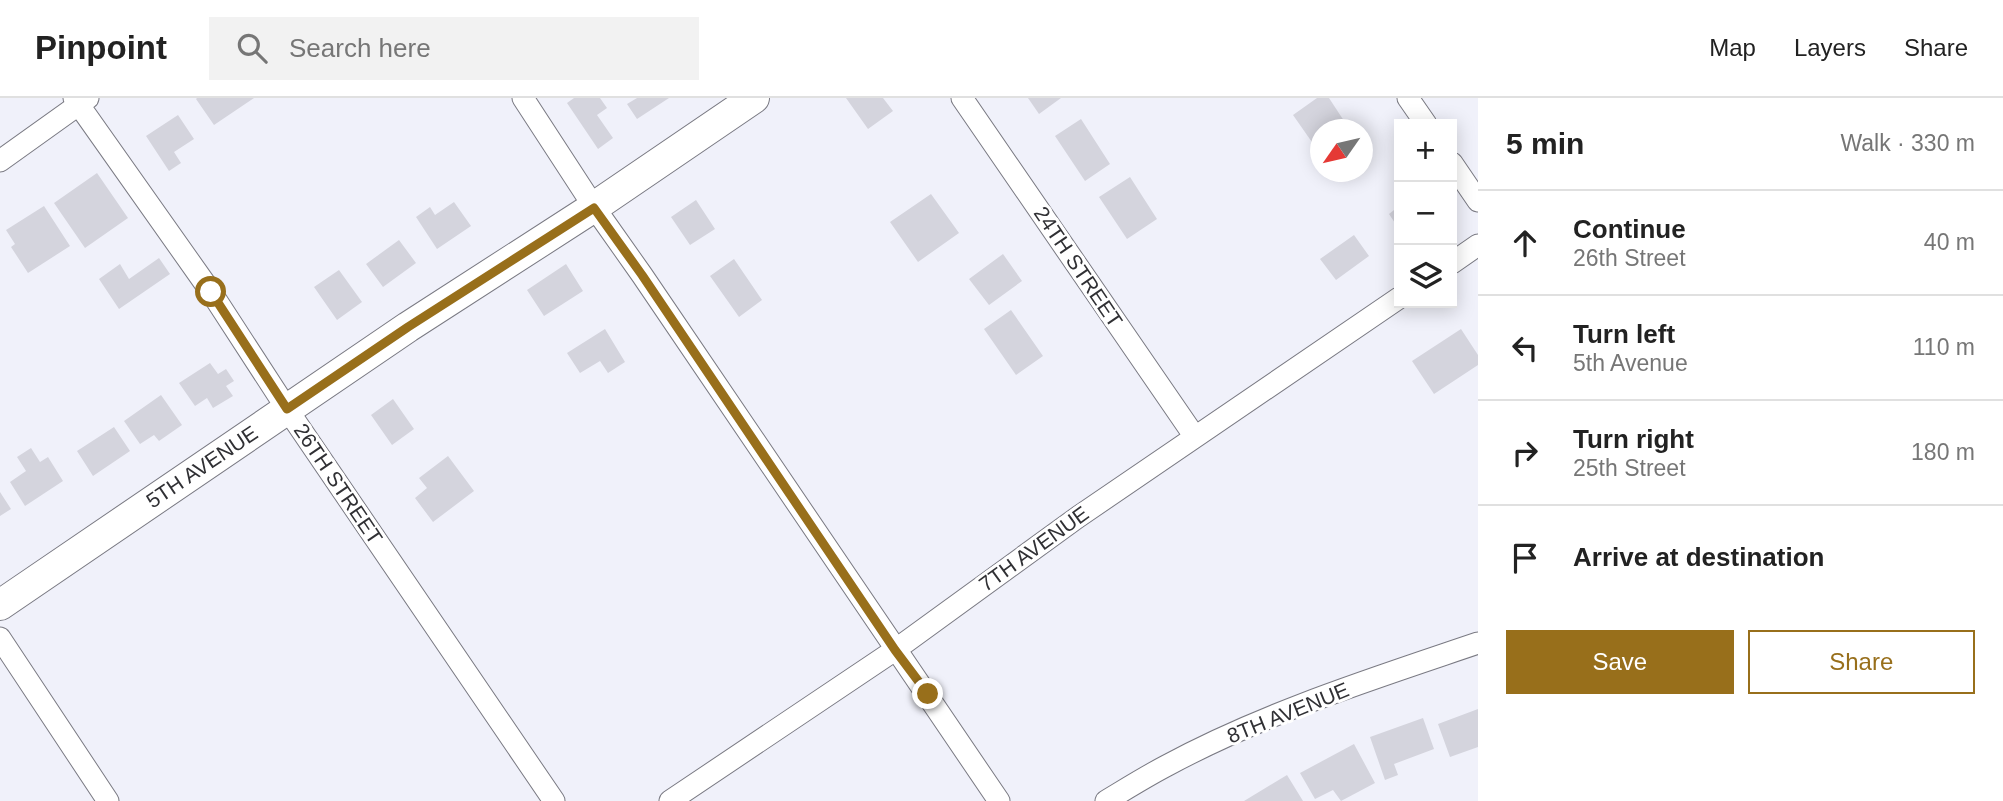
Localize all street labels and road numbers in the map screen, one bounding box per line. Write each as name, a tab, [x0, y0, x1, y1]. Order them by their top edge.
street label: 24TH STREET	[1030, 202, 1127, 331]
street label: 26TH STREET	[290, 419, 387, 548]
street label: 5TH AVENUE	[142, 421, 262, 512]
street label: 7TH AVENUE	[975, 501, 1093, 596]
street label: 8TH AVENUE	[1224, 678, 1352, 747]

